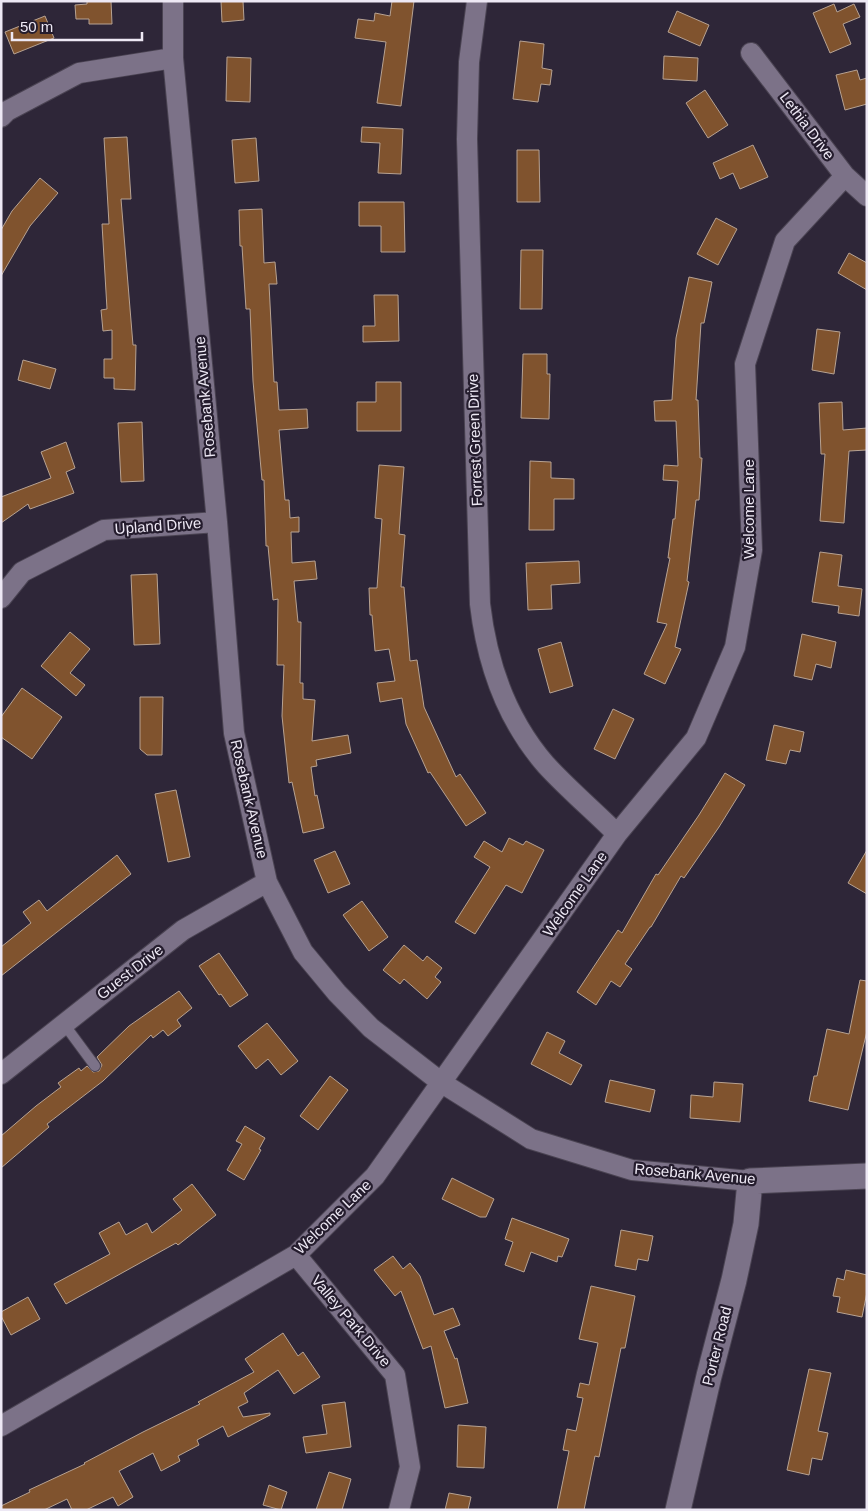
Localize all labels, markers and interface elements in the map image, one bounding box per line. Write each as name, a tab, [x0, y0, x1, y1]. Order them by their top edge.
scale bar	[12, 10, 142, 42]
text: 50 m	[20, 18, 53, 35]
street label: Lethia Drive	[777, 89, 838, 163]
street label: Rosebank Avenue	[191, 336, 218, 458]
street label: Forrest Green Drive	[464, 373, 485, 507]
street label: Welcome Lane	[740, 459, 757, 559]
street label: Upland Drive	[114, 514, 202, 537]
street label: Rosebank Avenue	[228, 738, 271, 860]
street label: Welcome Lane	[539, 848, 610, 939]
street label: Guest Drive	[93, 941, 166, 1003]
street label: Rosebank Avenue	[634, 1160, 756, 1187]
street label: Welcome Lane	[291, 1176, 374, 1257]
street label: Valley Park Drive	[308, 1272, 395, 1370]
street label: Porter Road	[698, 1305, 735, 1387]

